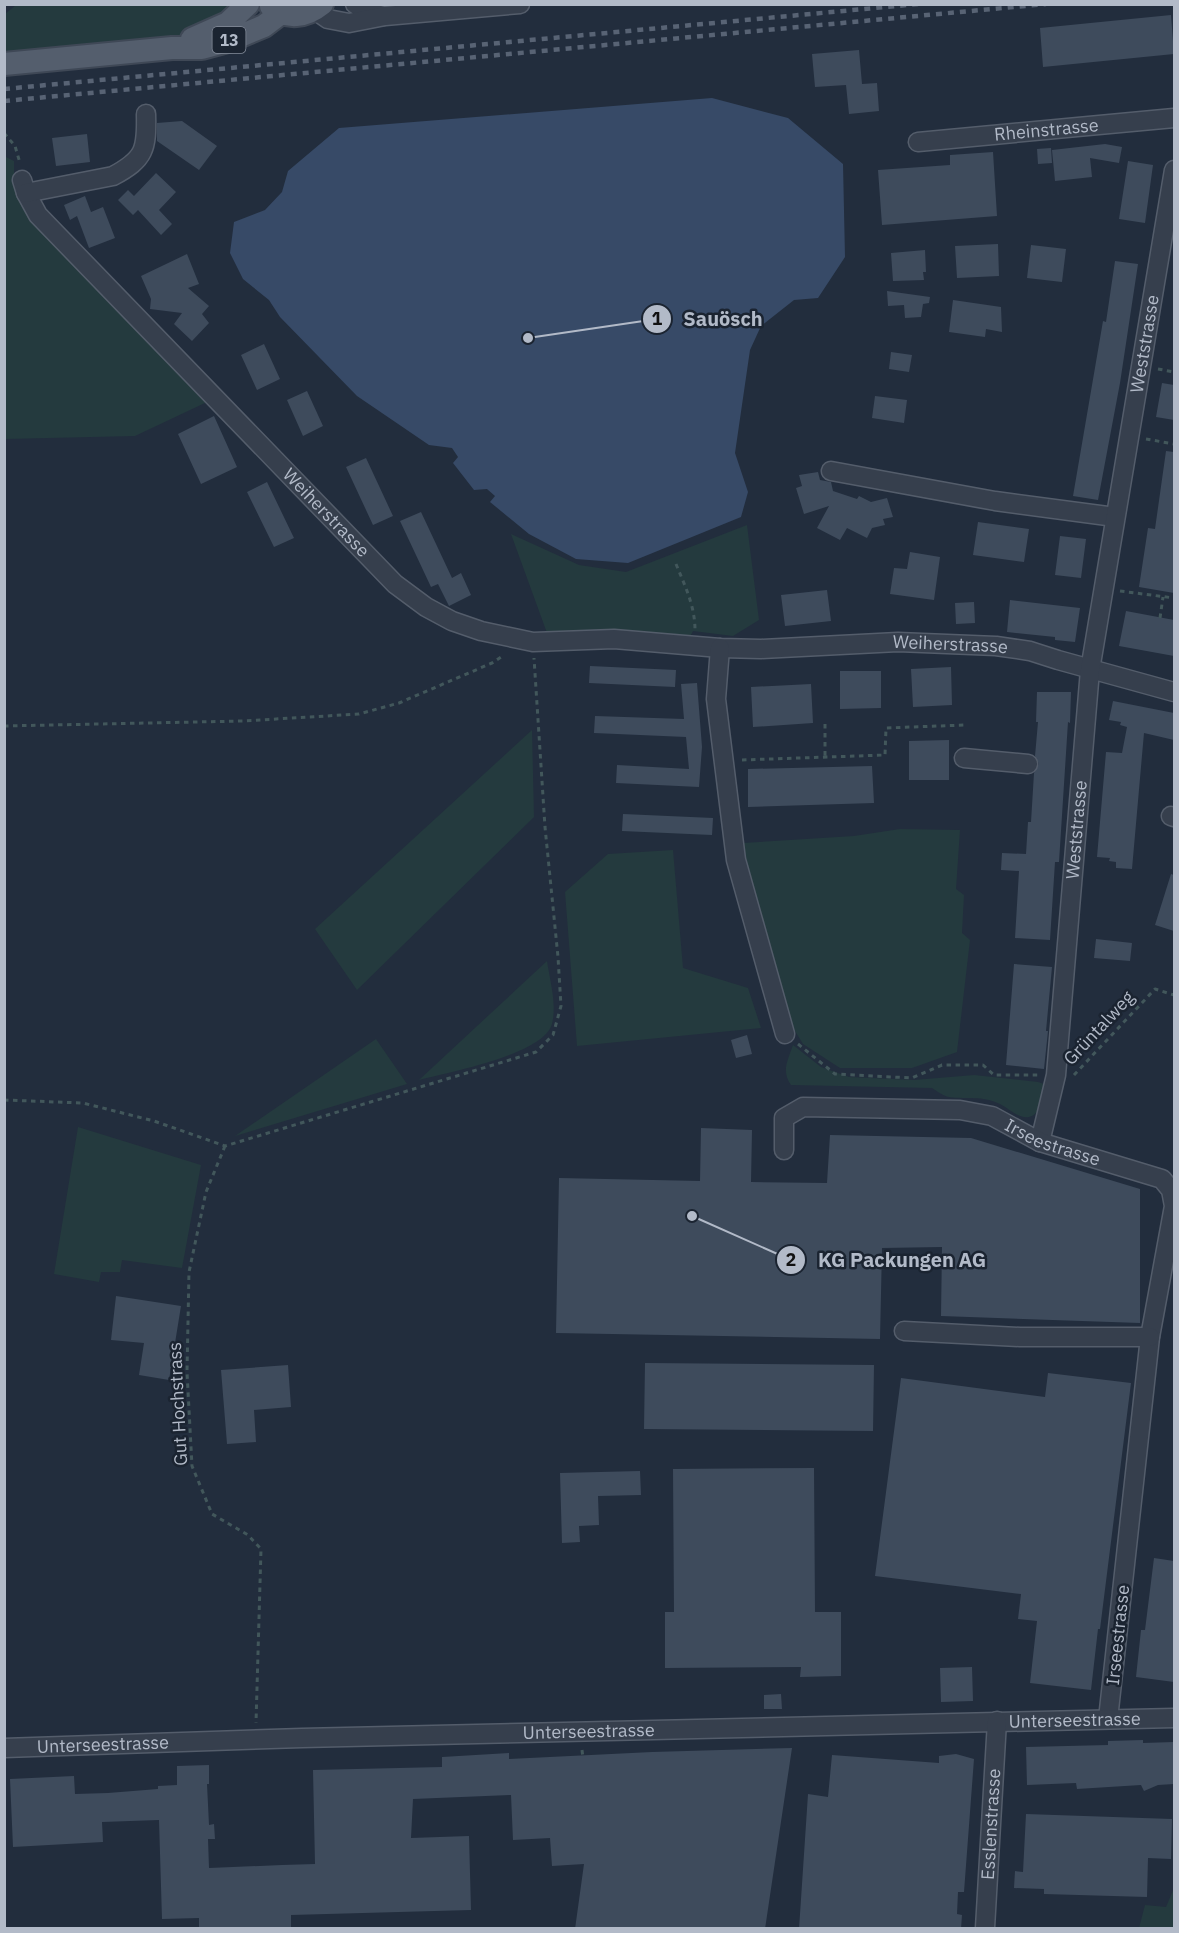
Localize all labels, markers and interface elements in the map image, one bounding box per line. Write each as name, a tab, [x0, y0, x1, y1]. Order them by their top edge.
road number: 13	[212, 27, 246, 53]
street label: Rheinstrasse	[993, 113, 1100, 146]
street label: Weststrasse	[1125, 293, 1164, 395]
callout: Sauösch	[642, 300, 775, 338]
text: Sauösch	[683, 305, 763, 332]
text: 1	[652, 307, 663, 330]
street label: Weiherstrasse	[278, 463, 375, 562]
street label: Weiherstrasse	[892, 630, 1010, 659]
street label: Weststrasse	[1060, 779, 1092, 880]
street label: Grüntalweg	[1058, 985, 1139, 1070]
street label: Irseestrasse	[1001, 1113, 1103, 1171]
callout: KG Packungen AG	[776, 1241, 998, 1279]
text: KG Packungen AG	[818, 1246, 986, 1273]
text: 2	[786, 1248, 796, 1271]
street label: Gut Hochstrass	[163, 1342, 192, 1467]
street label: Irseestrasse	[1101, 1584, 1134, 1686]
street label: Unterseestrasse	[1008, 1707, 1141, 1733]
street label: Unterseestrasse	[522, 1718, 655, 1744]
street label: Unterseestrasse	[36, 1730, 170, 1758]
street label: Esslenstrasse	[976, 1768, 1005, 1880]

